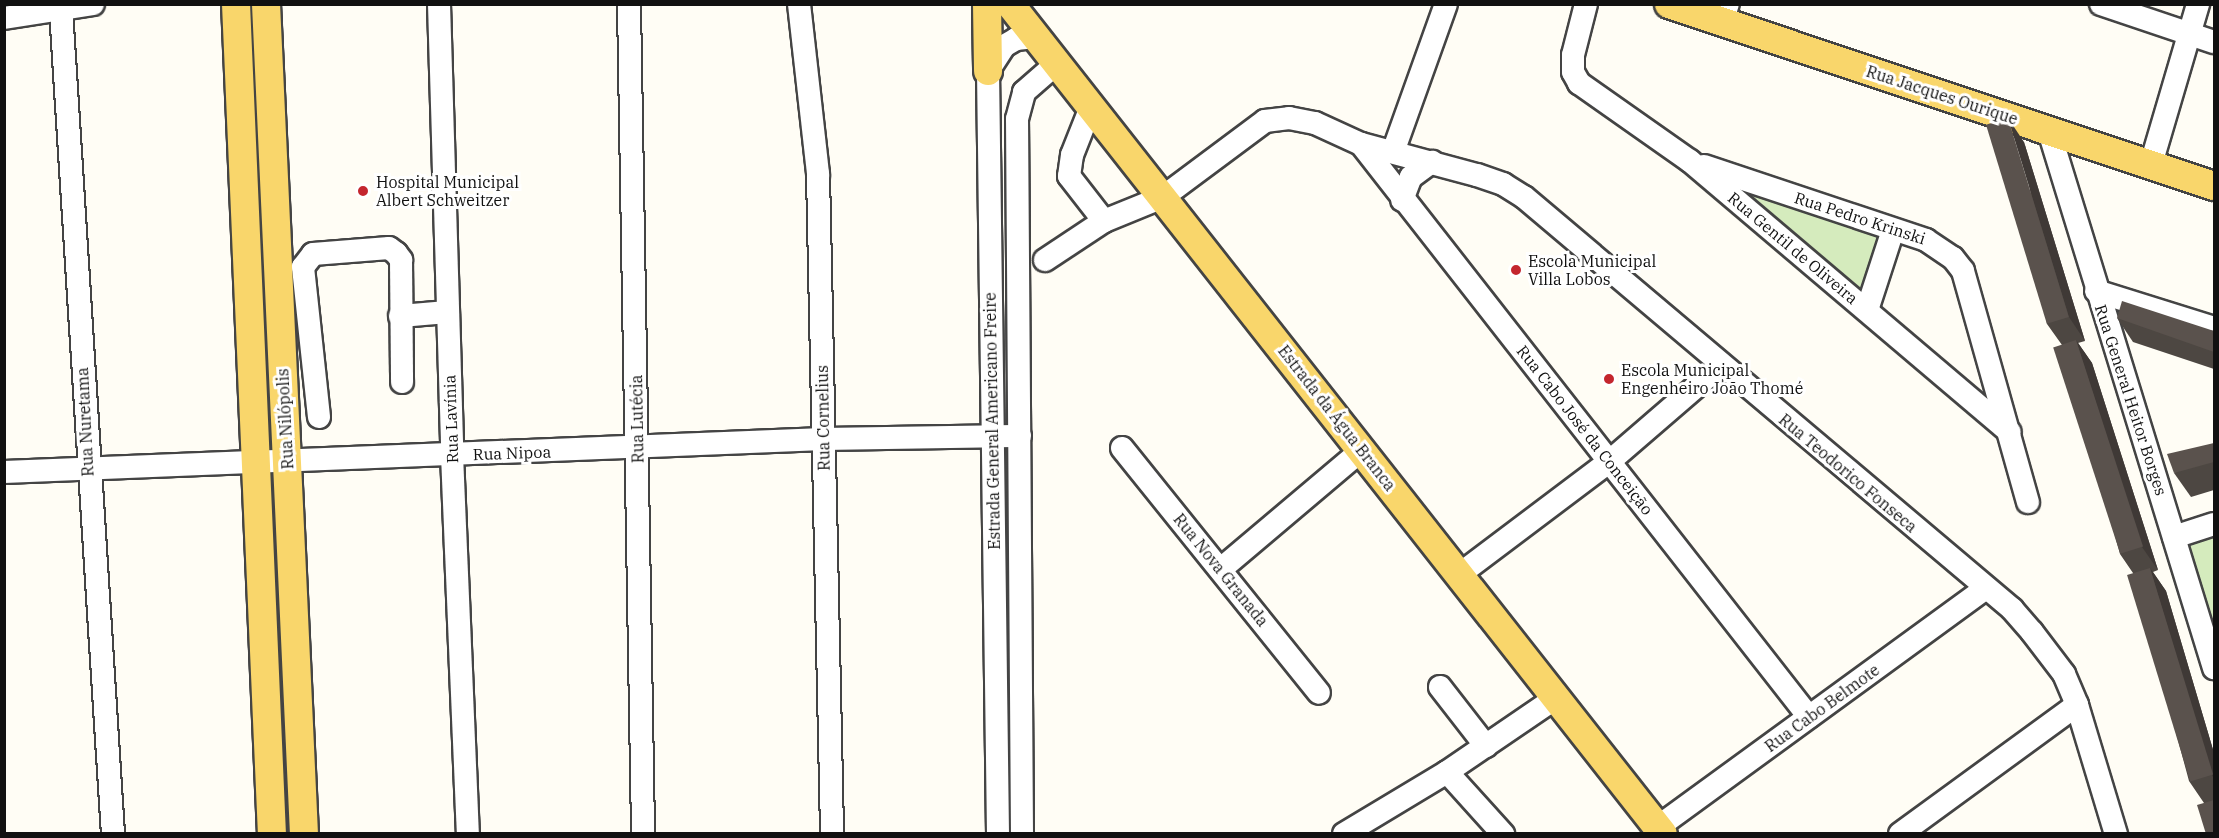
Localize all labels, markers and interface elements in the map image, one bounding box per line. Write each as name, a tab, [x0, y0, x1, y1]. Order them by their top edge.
street label: Rua Jacques Ourique	[1864, 61, 2020, 129]
place label: Hospital Municipal Albert Schweitzer	[376, 172, 519, 210]
marker: Hospital Municipal Albert Schweitzer	[354, 182, 372, 200]
street label: Rua Gentil de Oliveira	[1724, 188, 1862, 308]
street label: Rua Pedro Krinski	[1792, 188, 1928, 248]
place label: Escola Municipal Villa Lobos	[1528, 251, 1656, 289]
marker: Escola Municipal Villa Lobos	[1509, 263, 1523, 277]
street label: Estrada General Americano Freire	[980, 292, 1004, 550]
street label: Rua General Heitor Borges	[2091, 302, 2171, 498]
street label: Estrada da Água Branca	[1274, 341, 1400, 495]
street label: Rua Cabo José da Conceição	[1513, 341, 1657, 519]
place label: Escola Municipal Engenheiro João Thomé	[1621, 360, 1803, 398]
street label: Rua Cornelius	[812, 365, 834, 471]
street label: Rua Nuretama	[73, 367, 97, 477]
street label: Rua Nilópolis	[273, 368, 297, 470]
marker: Escola Municipal Engenheiro João Thomé	[1602, 372, 1616, 386]
street label: Rua Lavínia	[440, 374, 462, 464]
street label: Rua Lutécia	[627, 375, 647, 463]
street label: Rua Teodorico Fonseca	[1775, 410, 1921, 536]
street label: Rua Nipoa	[472, 442, 552, 464]
street label: Rua Nova Granada	[1170, 510, 1272, 630]
street label: Rua Cabo Belmote	[1761, 660, 1883, 756]

